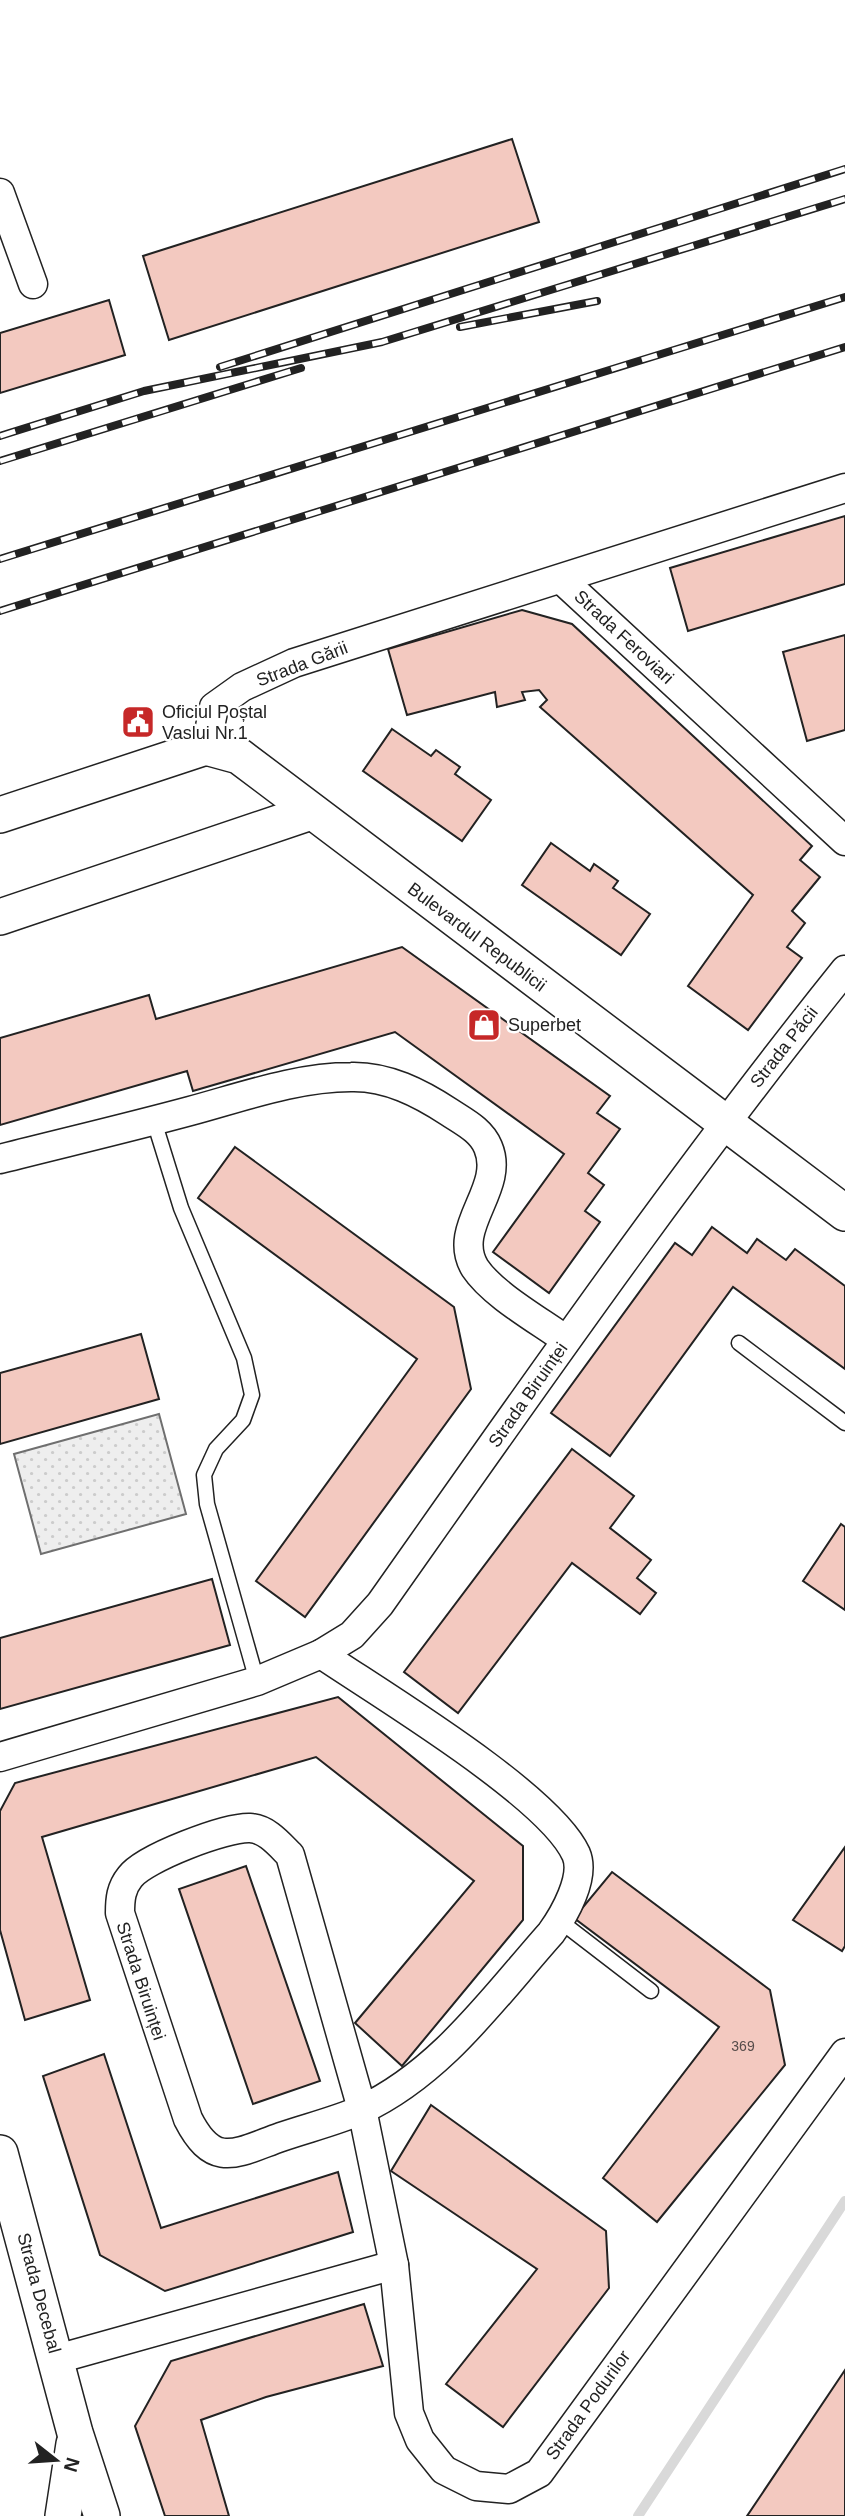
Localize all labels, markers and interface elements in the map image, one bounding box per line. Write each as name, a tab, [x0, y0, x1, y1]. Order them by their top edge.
street label: Strada Feroviari	[570, 586, 678, 688]
street label: Strada Gării	[254, 637, 350, 691]
place label: Oficiul Poștal Vaslui Nr.1	[162, 702, 267, 743]
public building icon: Oficiul Poștal Vaslui Nr.1	[119, 703, 157, 741]
street label: Bulevardul Republicii	[404, 878, 550, 996]
street label: Strada Păcii	[746, 1003, 822, 1091]
shop icon: Superbet	[465, 1006, 503, 1044]
place label: Superbet	[508, 1015, 581, 1035]
street label: Strada Biruinței	[485, 1339, 571, 1451]
street label: Strada Biruinței	[112, 1919, 170, 2043]
house number: 369	[731, 2038, 755, 2054]
street label: Strada Decebal	[13, 2230, 65, 2356]
street label: Strada Podurilor	[542, 2347, 634, 2463]
north arrow	[21, 2425, 91, 2495]
text: N	[60, 2455, 84, 2474]

